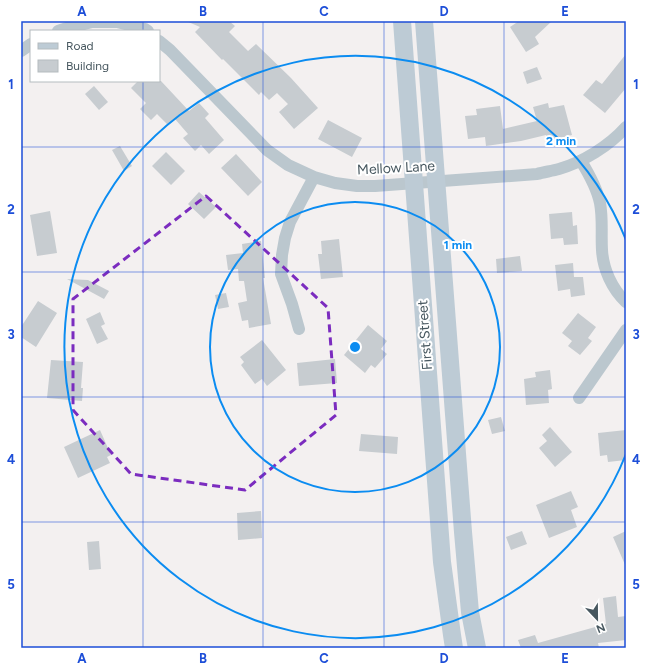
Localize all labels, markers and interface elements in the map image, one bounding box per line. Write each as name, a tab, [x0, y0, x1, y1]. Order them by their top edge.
text: A	[77, 4, 87, 19]
text: B	[199, 4, 207, 19]
text: C	[319, 4, 329, 19]
text: D	[439, 4, 449, 19]
text: E	[561, 4, 569, 19]
legend	[30, 30, 160, 82]
text: Road	[66, 39, 94, 53]
text: Building	[66, 59, 109, 73]
text: 1	[8, 77, 14, 92]
text: 1	[633, 77, 639, 92]
text: 2 min	[546, 134, 576, 148]
street label: Mellow Lane	[357, 157, 436, 179]
text: 2	[7, 202, 15, 217]
text: 2	[632, 202, 640, 217]
text: 1 min	[444, 238, 472, 252]
street label: First Street	[414, 299, 436, 371]
text: 3	[7, 327, 15, 342]
text: 3	[632, 327, 640, 342]
centre of rings	[348, 340, 362, 354]
text: 4	[7, 452, 15, 467]
text: 4	[632, 452, 640, 467]
text: 5	[7, 577, 15, 592]
text: 5	[632, 577, 640, 592]
north arrow	[577, 599, 617, 639]
text: N	[594, 620, 607, 635]
text: A	[77, 651, 87, 666]
text: B	[199, 651, 207, 666]
text: C	[319, 651, 329, 666]
text: D	[439, 651, 449, 666]
text: E	[561, 651, 569, 666]

